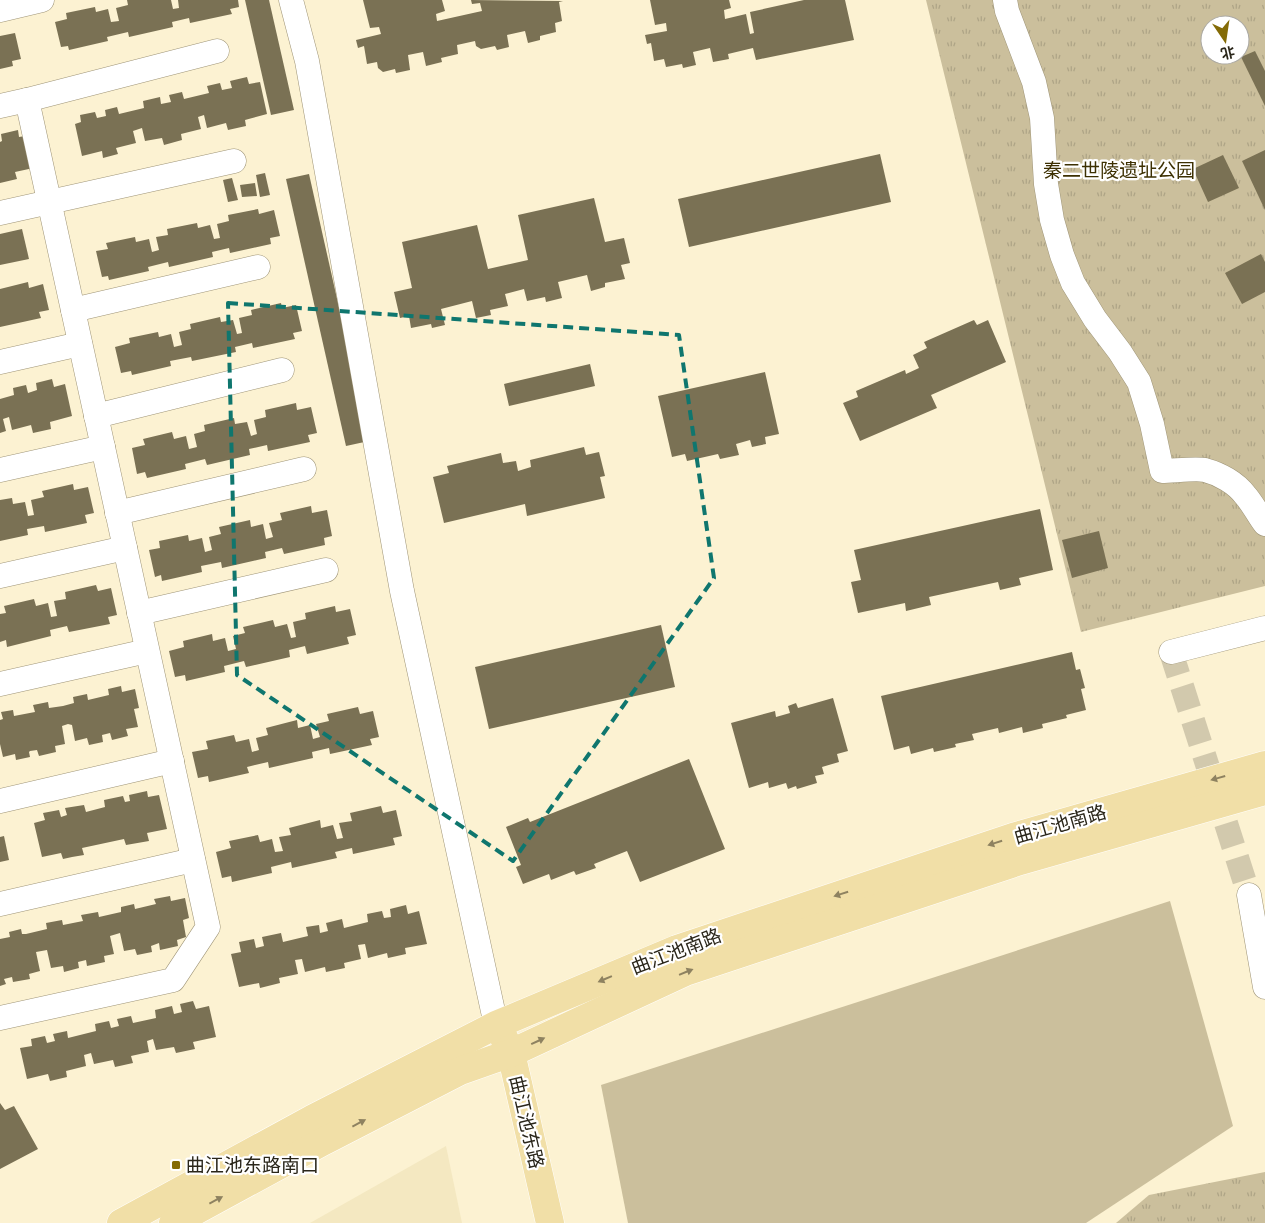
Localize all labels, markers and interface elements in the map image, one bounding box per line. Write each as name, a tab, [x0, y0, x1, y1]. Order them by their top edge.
north arrow	[1200, 15, 1250, 65]
text: 北	[1219, 42, 1237, 62]
park label: 秦二世陵遗址公园	[1043, 160, 1195, 183]
one-way arrow	[1211, 775, 1226, 783]
street label: 曲江池南路	[1012, 801, 1109, 850]
one-way arrow	[987, 839, 1002, 847]
one-way arrow	[833, 891, 848, 899]
street label: 曲江池南路	[628, 925, 725, 980]
one-way arrow	[678, 968, 693, 976]
one-way arrow	[598, 975, 612, 983]
one-way arrow	[531, 1036, 545, 1044]
street label: 曲江池东路	[504, 1073, 547, 1171]
one-way arrow	[352, 1119, 366, 1127]
place label: 曲江池东路南口	[186, 1155, 319, 1178]
marker: 曲江池东路南口	[170, 1159, 182, 1171]
one-way arrow	[208, 1196, 223, 1204]

